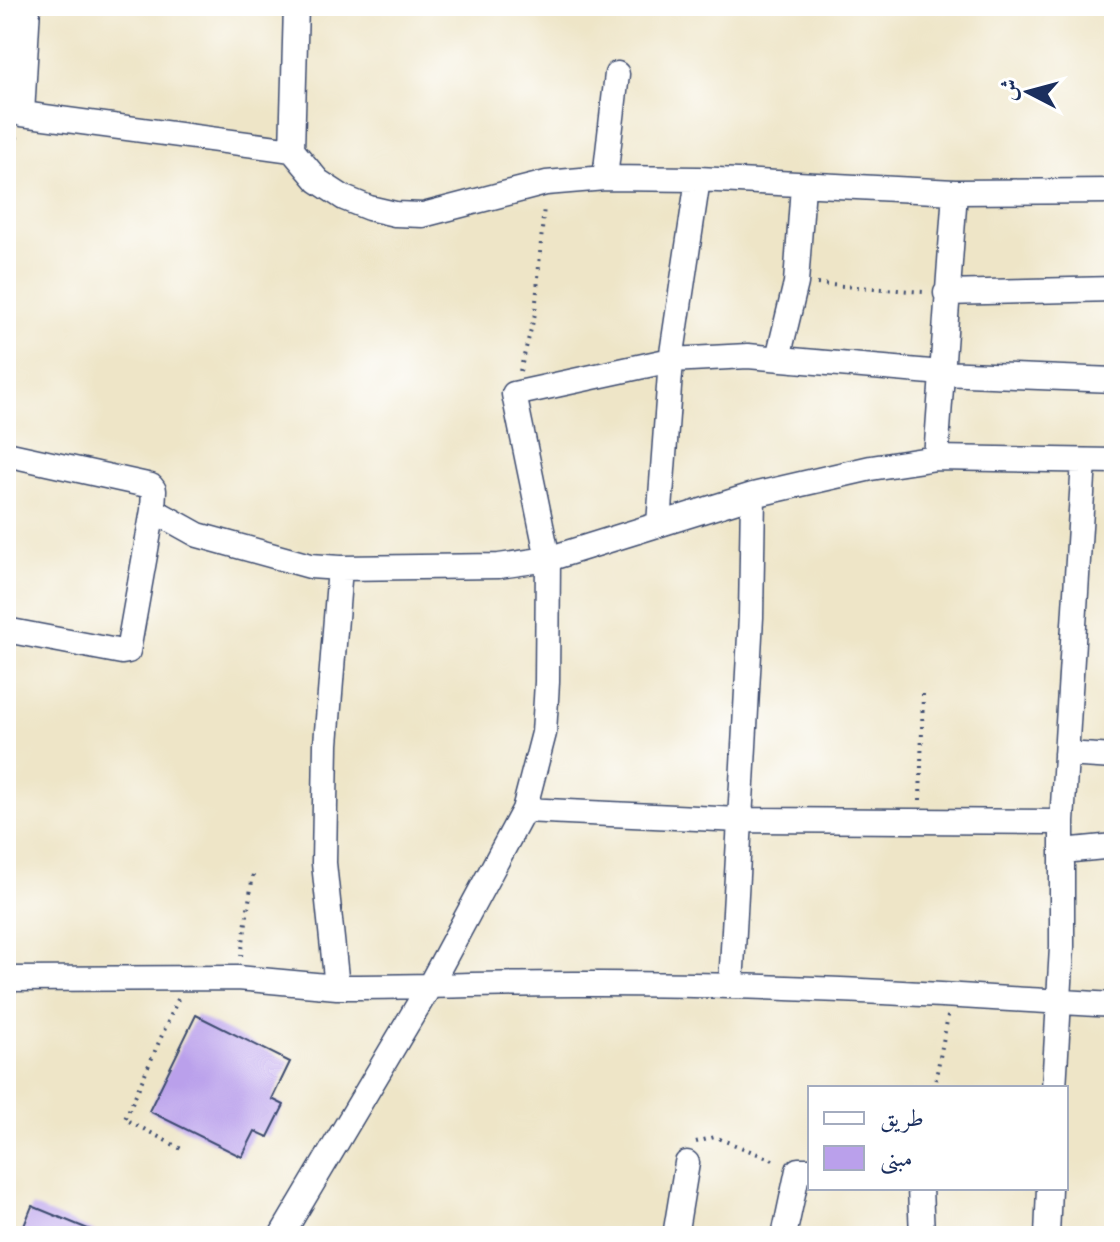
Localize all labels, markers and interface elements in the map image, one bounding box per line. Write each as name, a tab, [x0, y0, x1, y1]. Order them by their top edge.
north arrow	[988, 52, 1068, 132]
text: ش	[995, 78, 1024, 102]
legend	[808, 1086, 1068, 1190]
text: طريق	[880, 1104, 924, 1134]
text: مبنى	[880, 1144, 913, 1175]

